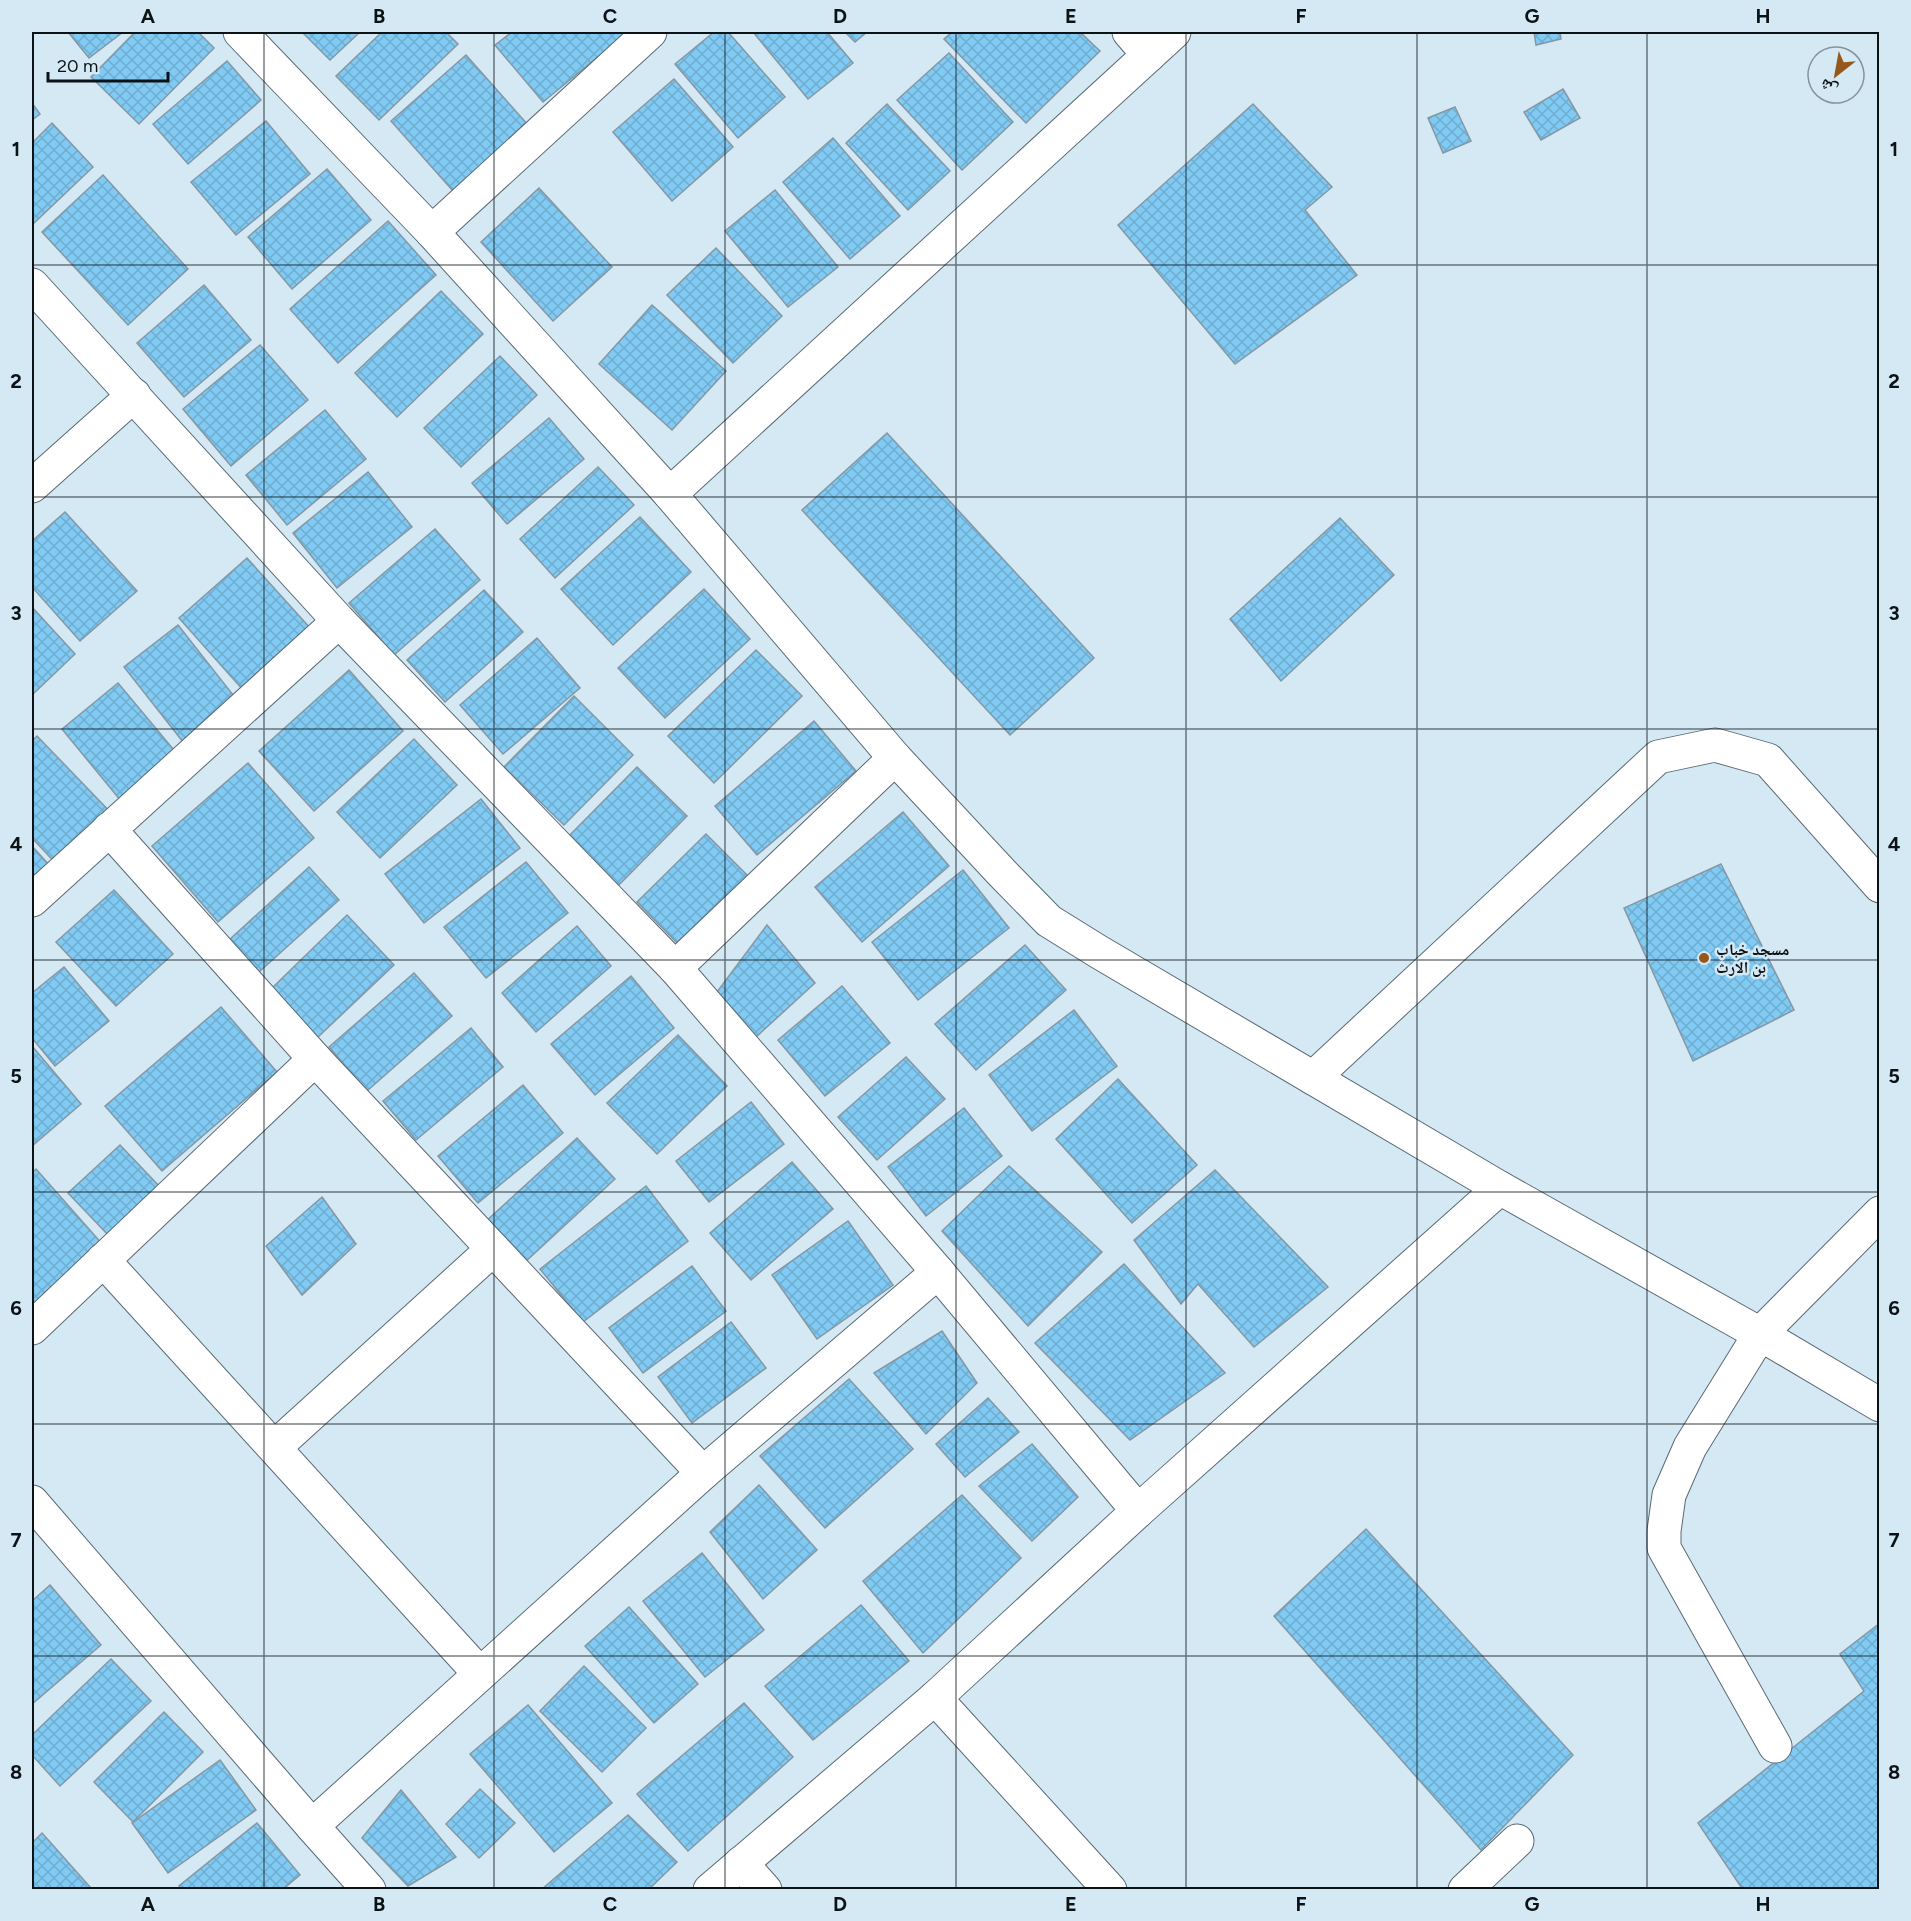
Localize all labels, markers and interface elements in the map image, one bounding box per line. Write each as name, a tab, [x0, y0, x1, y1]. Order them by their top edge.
text: A	[141, 4, 156, 28]
text: B	[373, 4, 385, 28]
text: C	[603, 4, 617, 28]
text: D	[833, 4, 847, 28]
text: E	[1065, 4, 1077, 28]
text: F	[1295, 4, 1307, 28]
text: G	[1525, 4, 1540, 28]
text: H	[1756, 4, 1771, 28]
scale bar	[48, 45, 168, 83]
north arrow	[1806, 45, 1866, 105]
text: 20 m	[57, 55, 98, 77]
text: ش	[1816, 75, 1841, 100]
text: 1	[12, 137, 20, 161]
text: 1	[1890, 137, 1898, 161]
text: 2	[10, 369, 22, 393]
text: 2	[1888, 369, 1900, 393]
text: 3	[10, 601, 22, 625]
text: 3	[1888, 601, 1900, 625]
text: 4	[10, 832, 23, 856]
text: 4	[1888, 832, 1901, 856]
place label: مسجد خباب بن الارث	[1716, 940, 1789, 977]
marker: مسجد خباب بن الارث	[1697, 951, 1711, 965]
text: 5	[10, 1064, 22, 1088]
text: 5	[1888, 1064, 1900, 1088]
text: 6	[10, 1296, 22, 1320]
text: 6	[1888, 1296, 1900, 1320]
text: 7	[10, 1528, 22, 1552]
text: 7	[1888, 1528, 1900, 1552]
text: 8	[10, 1760, 22, 1784]
text: 8	[1888, 1760, 1900, 1784]
text: A	[141, 1892, 156, 1916]
text: B	[373, 1892, 385, 1916]
text: C	[603, 1892, 617, 1916]
text: D	[833, 1892, 847, 1916]
text: E	[1065, 1892, 1077, 1916]
text: F	[1295, 1892, 1307, 1916]
text: G	[1525, 1892, 1540, 1916]
text: H	[1756, 1892, 1771, 1916]

